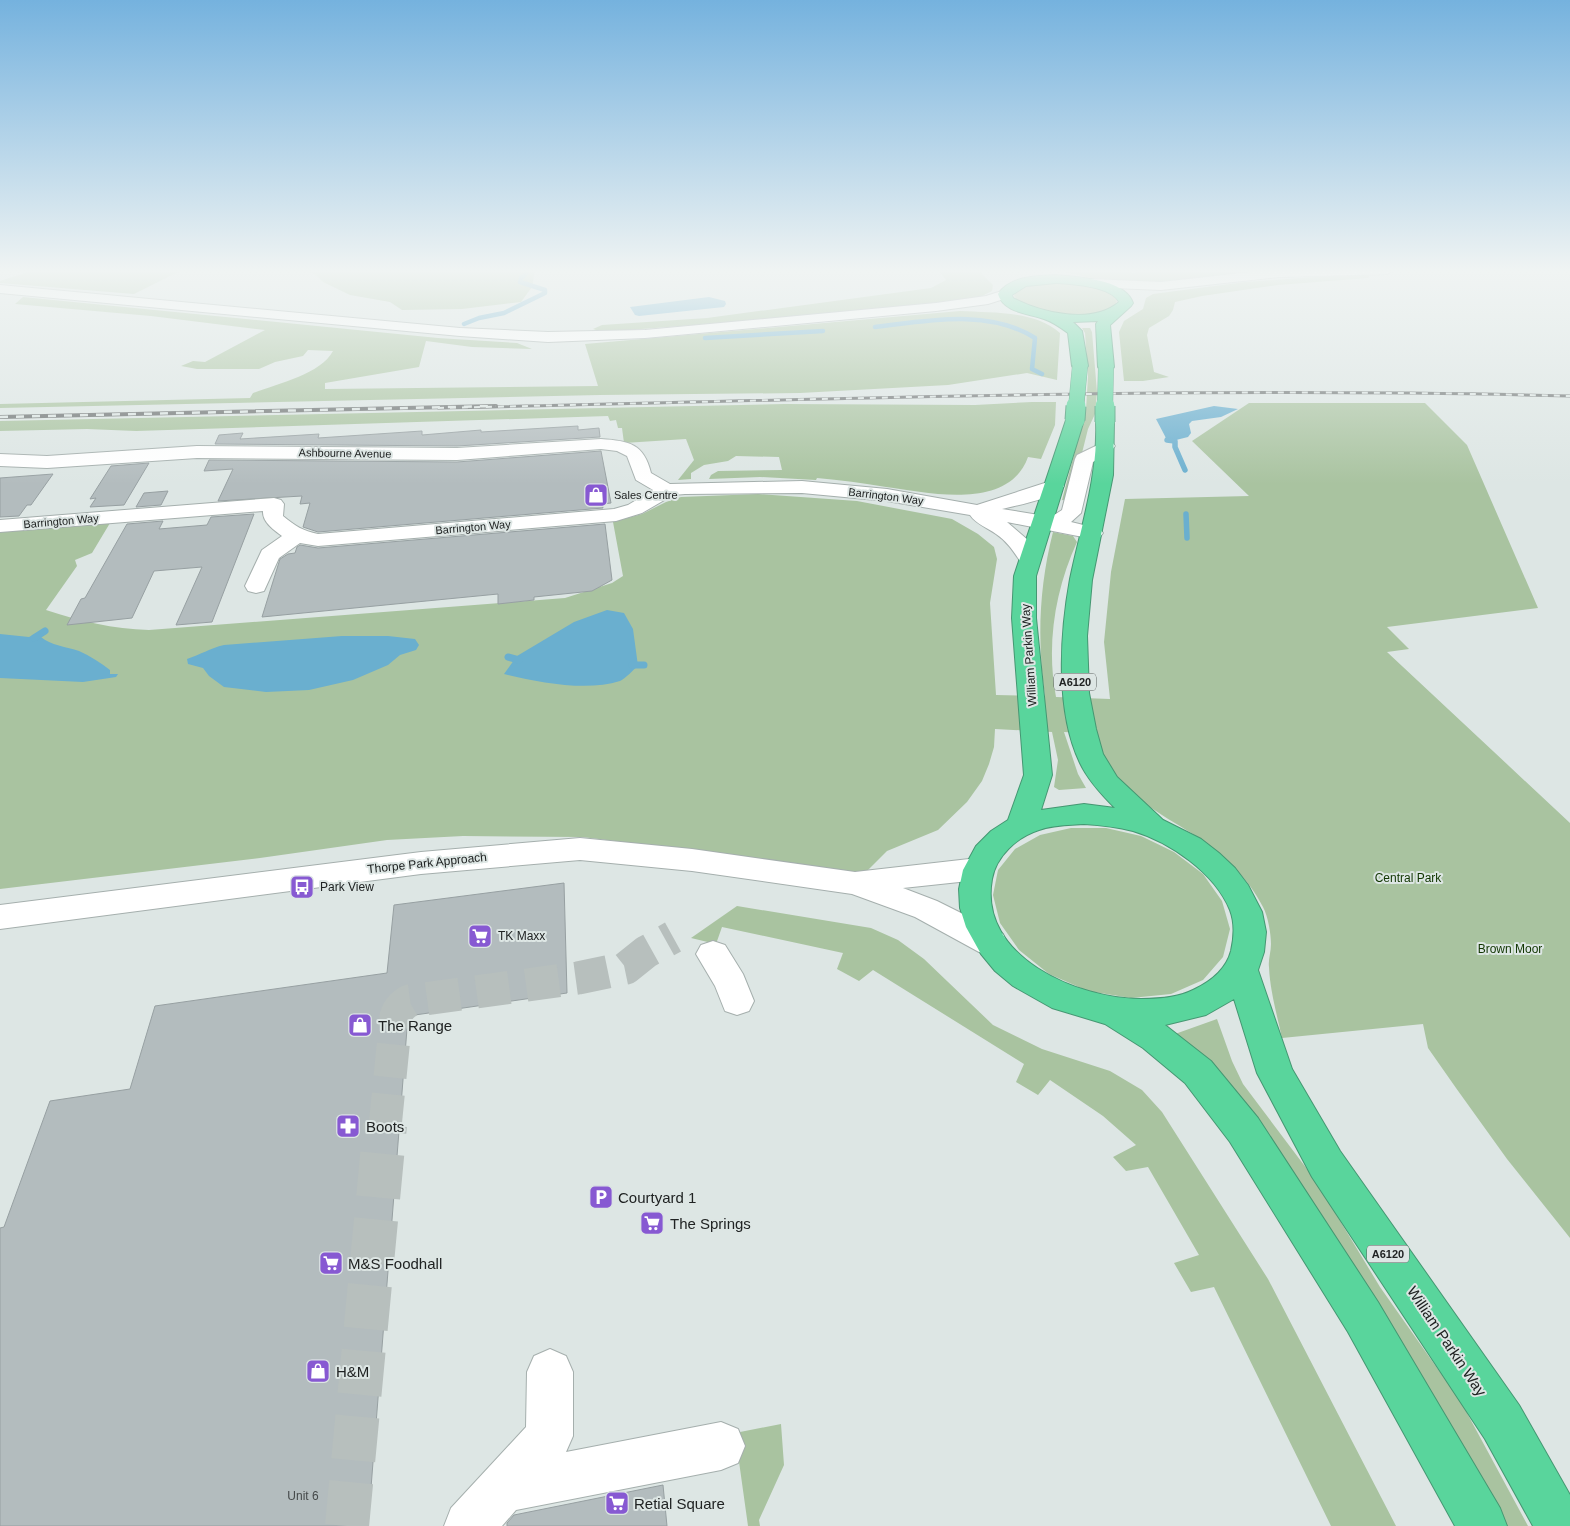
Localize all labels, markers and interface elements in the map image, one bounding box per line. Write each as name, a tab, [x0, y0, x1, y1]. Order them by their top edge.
street label: Ashbourne Avenue	[299, 446, 391, 460]
shop icon: Sales Centre	[583, 482, 609, 508]
street label: Barrington Way	[848, 485, 925, 507]
place label: Sales Centre	[614, 489, 678, 501]
street label: Barrington Way	[23, 512, 100, 530]
street label: Barrington Way	[435, 518, 512, 536]
street label: William Parkin Way	[1018, 603, 1040, 707]
road number: A6120	[1054, 674, 1096, 690]
street label: Thorpe Park Approach	[367, 850, 487, 876]
park label: Central Park	[1375, 871, 1442, 885]
bus stop icon: Park View	[289, 874, 315, 900]
place label: Park View	[320, 880, 374, 894]
supermarket icon: TK Maxx	[467, 923, 493, 949]
place label: TK Maxx	[498, 929, 545, 943]
park label: Brown Moor	[1478, 942, 1542, 956]
shop icon: The Range	[347, 1012, 373, 1038]
place label: The Range	[378, 1017, 452, 1034]
pharmacy icon: Boots	[335, 1113, 361, 1139]
place label: Boots	[366, 1118, 404, 1135]
parking icon: Courtyard 1	[588, 1184, 614, 1210]
place label: Courtyard 1	[618, 1189, 696, 1206]
supermarket icon: The Springs	[639, 1210, 665, 1236]
place label: The Springs	[670, 1215, 751, 1232]
road number: A6120	[1367, 1246, 1409, 1262]
supermarket icon: M&S Foodhall	[318, 1250, 344, 1276]
place label: M&S Foodhall	[348, 1255, 442, 1272]
street label: William Parkin Way	[1404, 1283, 1490, 1399]
shop icon: H&M	[305, 1358, 331, 1384]
place label: H&M	[336, 1363, 369, 1380]
house number: Unit 6	[287, 1489, 319, 1503]
supermarket icon: Retial Square	[604, 1490, 630, 1516]
place label: Retial Square	[634, 1495, 725, 1512]

